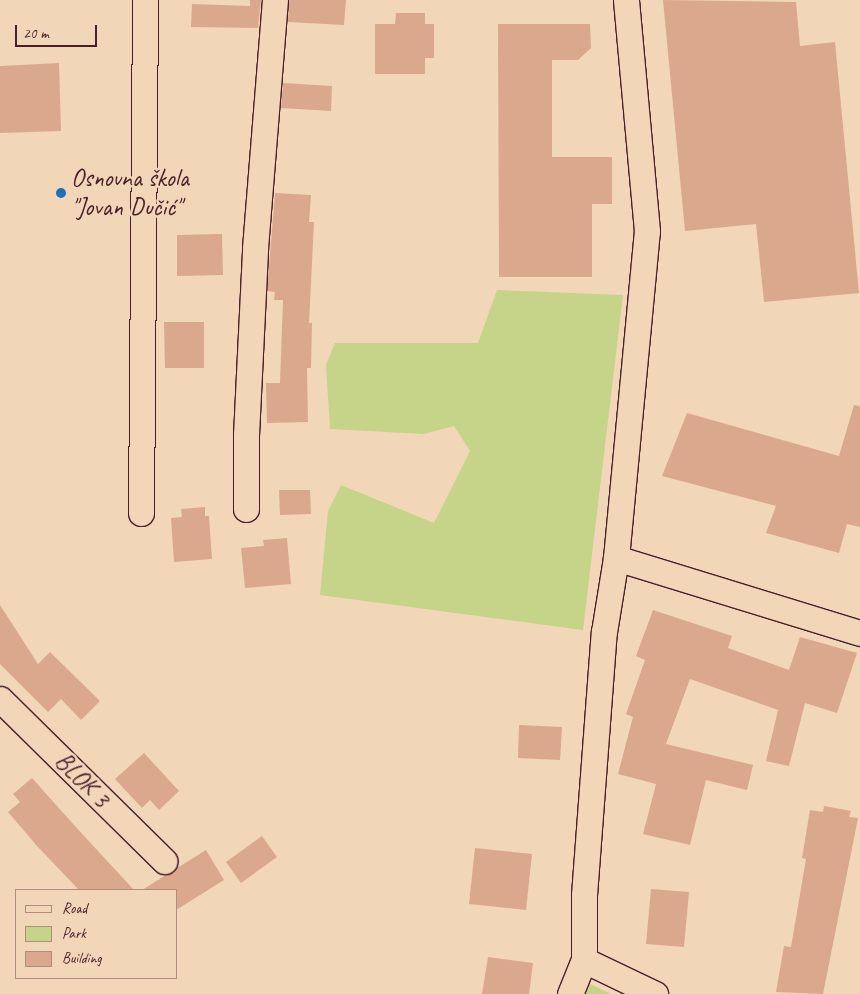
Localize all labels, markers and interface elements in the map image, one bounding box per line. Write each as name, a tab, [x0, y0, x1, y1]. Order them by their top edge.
scale bar	[18, 15, 100, 47]
text: 20 m	[23, 24, 49, 43]
place label: Osnovna škola "Jovan Dučić"	[71, 164, 189, 223]
marker: Osnovna škola "Jovan Dučić"	[55, 187, 67, 199]
street label: BLOK 3	[48, 746, 116, 814]
legend	[15, 889, 178, 979]
text: Road	[62, 899, 87, 918]
text: Park	[62, 924, 86, 943]
text: Building	[62, 949, 101, 968]

